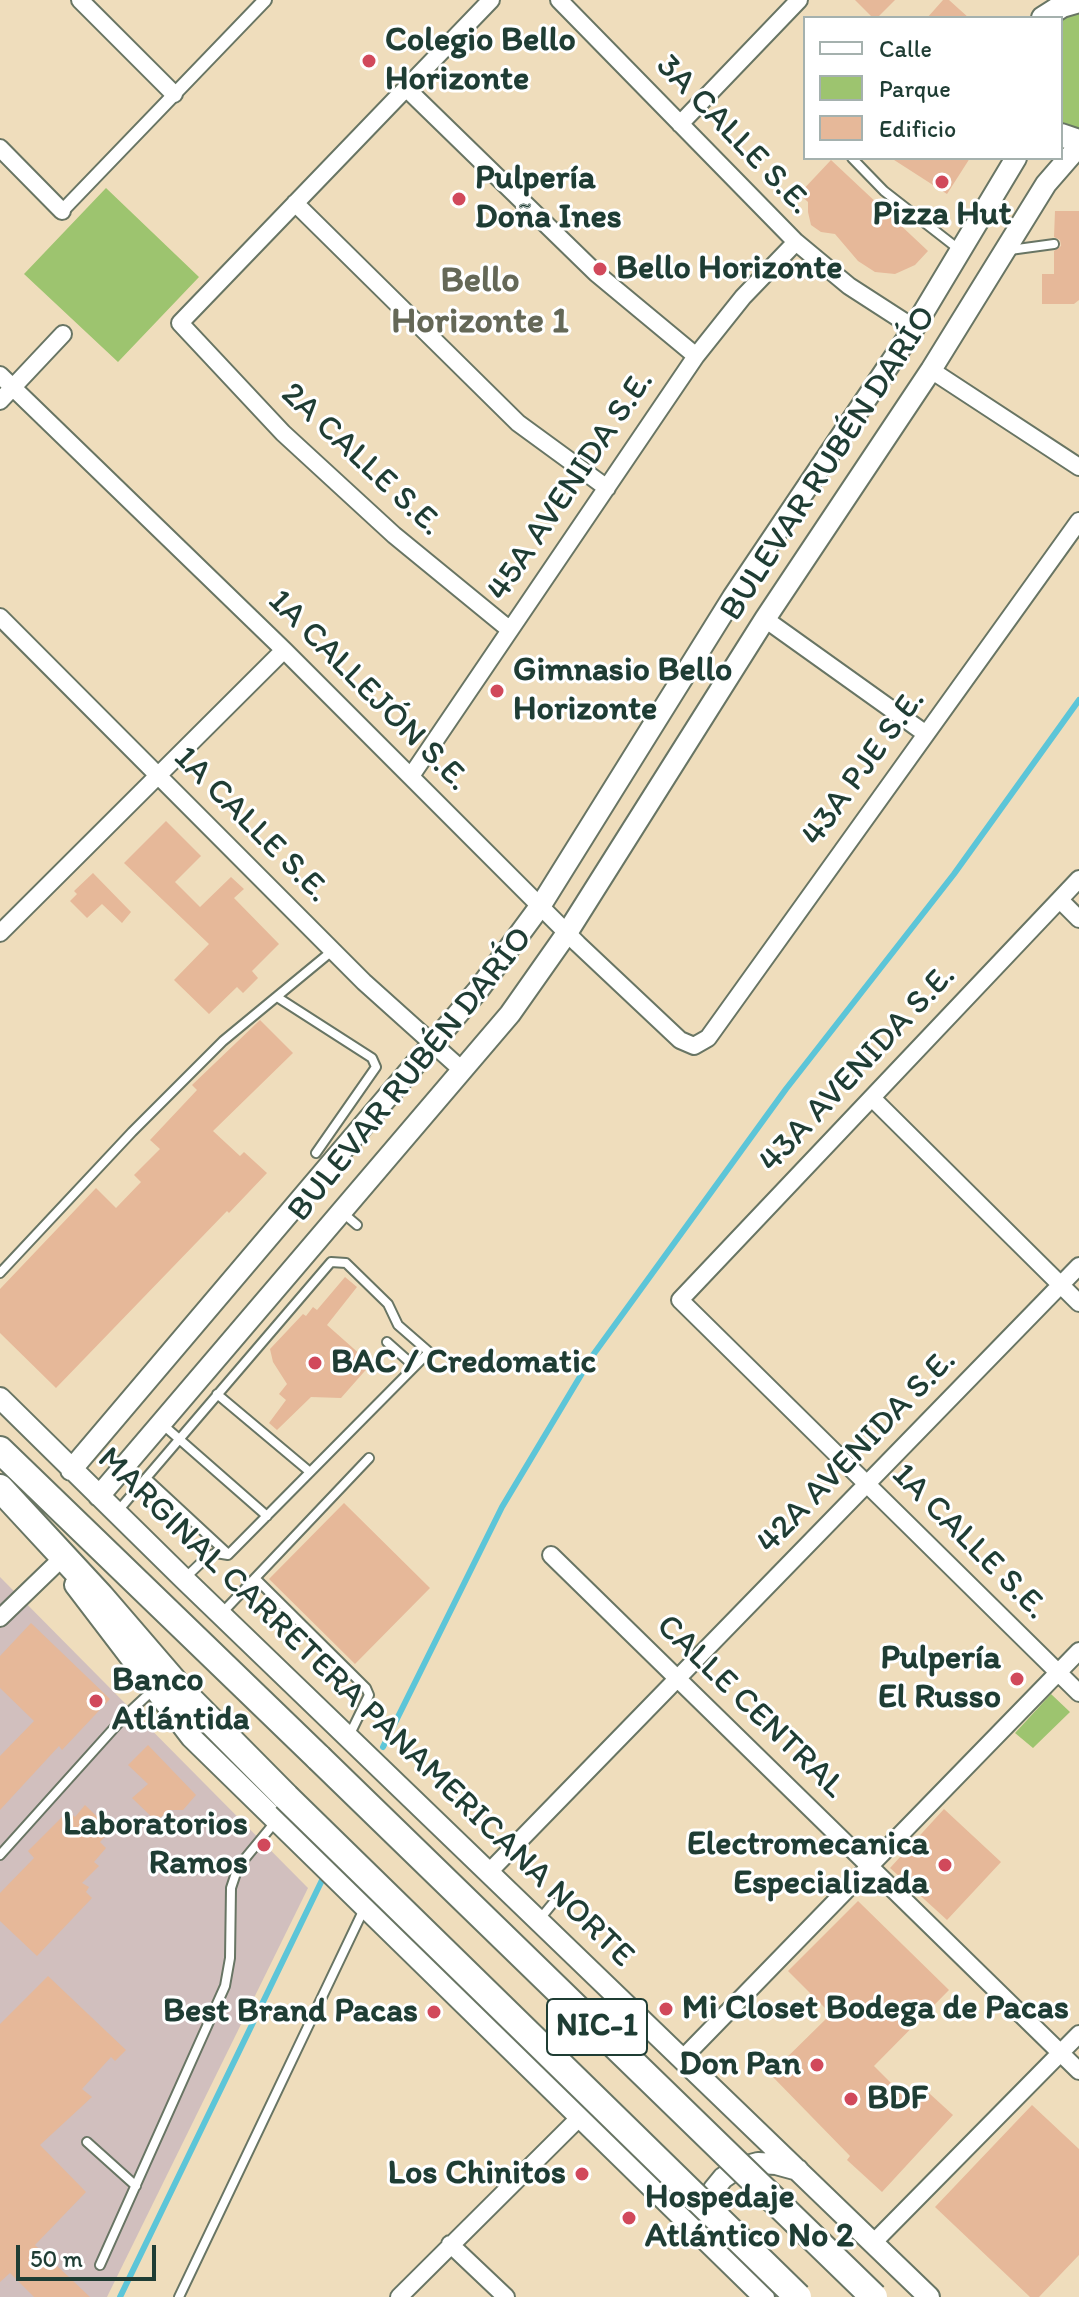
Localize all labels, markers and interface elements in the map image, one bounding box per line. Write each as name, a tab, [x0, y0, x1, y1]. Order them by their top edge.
legend	[803, 16, 1063, 160]
place label: Colegio Bello Horizonte	[385, 21, 576, 100]
text: Calle	[879, 34, 932, 63]
street label: 3A CALLE S.E.	[646, 46, 820, 224]
marker: Colegio Bello Horizonte	[360, 52, 378, 70]
text: Parque	[879, 74, 951, 103]
text: Edificio	[879, 114, 956, 143]
place label: Pulpería Doña Ines	[475, 159, 622, 238]
marker: Pizza Hut	[933, 173, 951, 191]
marker: Pulpería Doña Ines	[450, 190, 468, 208]
place label: Pizza Hut	[873, 195, 1011, 235]
place label: Bello Horizonte	[616, 249, 843, 289]
district label: Bello Horizonte 1	[391, 260, 569, 345]
marker: Bello Horizonte	[591, 260, 609, 278]
street label: BULEVAR RUBÉN DARÍO	[712, 299, 946, 629]
street label: 45A AVENIDA S.E.	[479, 363, 663, 609]
street label: 2A CALLE S.E.	[272, 375, 450, 545]
street label: 1A CALLEJÓN S.E.	[259, 582, 477, 800]
place label: Gimnasio Bello Horizonte	[513, 651, 732, 730]
street label: 43A PJE S.E.	[793, 681, 935, 855]
marker: Gimnasio Bello Horizonte	[488, 682, 506, 700]
street label: 1A CALLE S.E.	[164, 738, 338, 912]
street label: BULEVAR RUBÉN DARÍO	[280, 920, 542, 1230]
street label: 43A AVENIDA S.E.	[751, 956, 965, 1182]
street label: 42A AVENIDA S.E.	[749, 1341, 965, 1563]
place label: BAC / Credomatic	[331, 1343, 596, 1383]
marker: BAC / Credomatic	[306, 1354, 324, 1372]
street label: MARGINAL CARRETERA PANAMERICANA NORTE	[88, 1440, 642, 1976]
street label: 1A CALLE S.E.	[882, 1455, 1056, 1629]
street label: CALLE CENTRAL	[647, 1607, 853, 1807]
place label: Pulpería El Russo	[878, 1639, 1001, 1718]
place label: Banco Atlántida	[112, 1661, 250, 1740]
marker: Pulpería El Russo	[1008, 1670, 1026, 1688]
marker: Banco Atlántida	[87, 1692, 105, 1710]
place label: Laboratorios Ramos	[63, 1805, 248, 1884]
place label: Electromecanica Especializada	[687, 1825, 929, 1904]
marker: Laboratorios Ramos	[255, 1836, 273, 1854]
marker: Electromecanica Especializada	[936, 1856, 954, 1874]
place label: Mi Closet Bodega de Pacas	[682, 1989, 1069, 2029]
place label: Best Brand Pacas	[163, 1992, 418, 2032]
road number: NIC-1	[547, 1999, 647, 2055]
marker: Mi Closet Bodega de Pacas	[657, 2000, 675, 2018]
marker: Best Brand Pacas	[425, 2003, 443, 2021]
place label: Don Pan	[679, 2045, 801, 2085]
marker: Don Pan	[808, 2056, 826, 2074]
place label: BDF	[867, 2079, 928, 2119]
marker: BDF	[842, 2090, 860, 2108]
place label: Los Chinitos	[388, 2154, 566, 2194]
marker: Los Chinitos	[573, 2165, 591, 2183]
place label: Hospedaje Atlántico No 2	[645, 2178, 854, 2258]
marker: Hospedaje Atlántico No 2	[620, 2209, 638, 2227]
scale bar	[20, 2229, 160, 2279]
text: 50 m	[30, 2244, 83, 2273]

